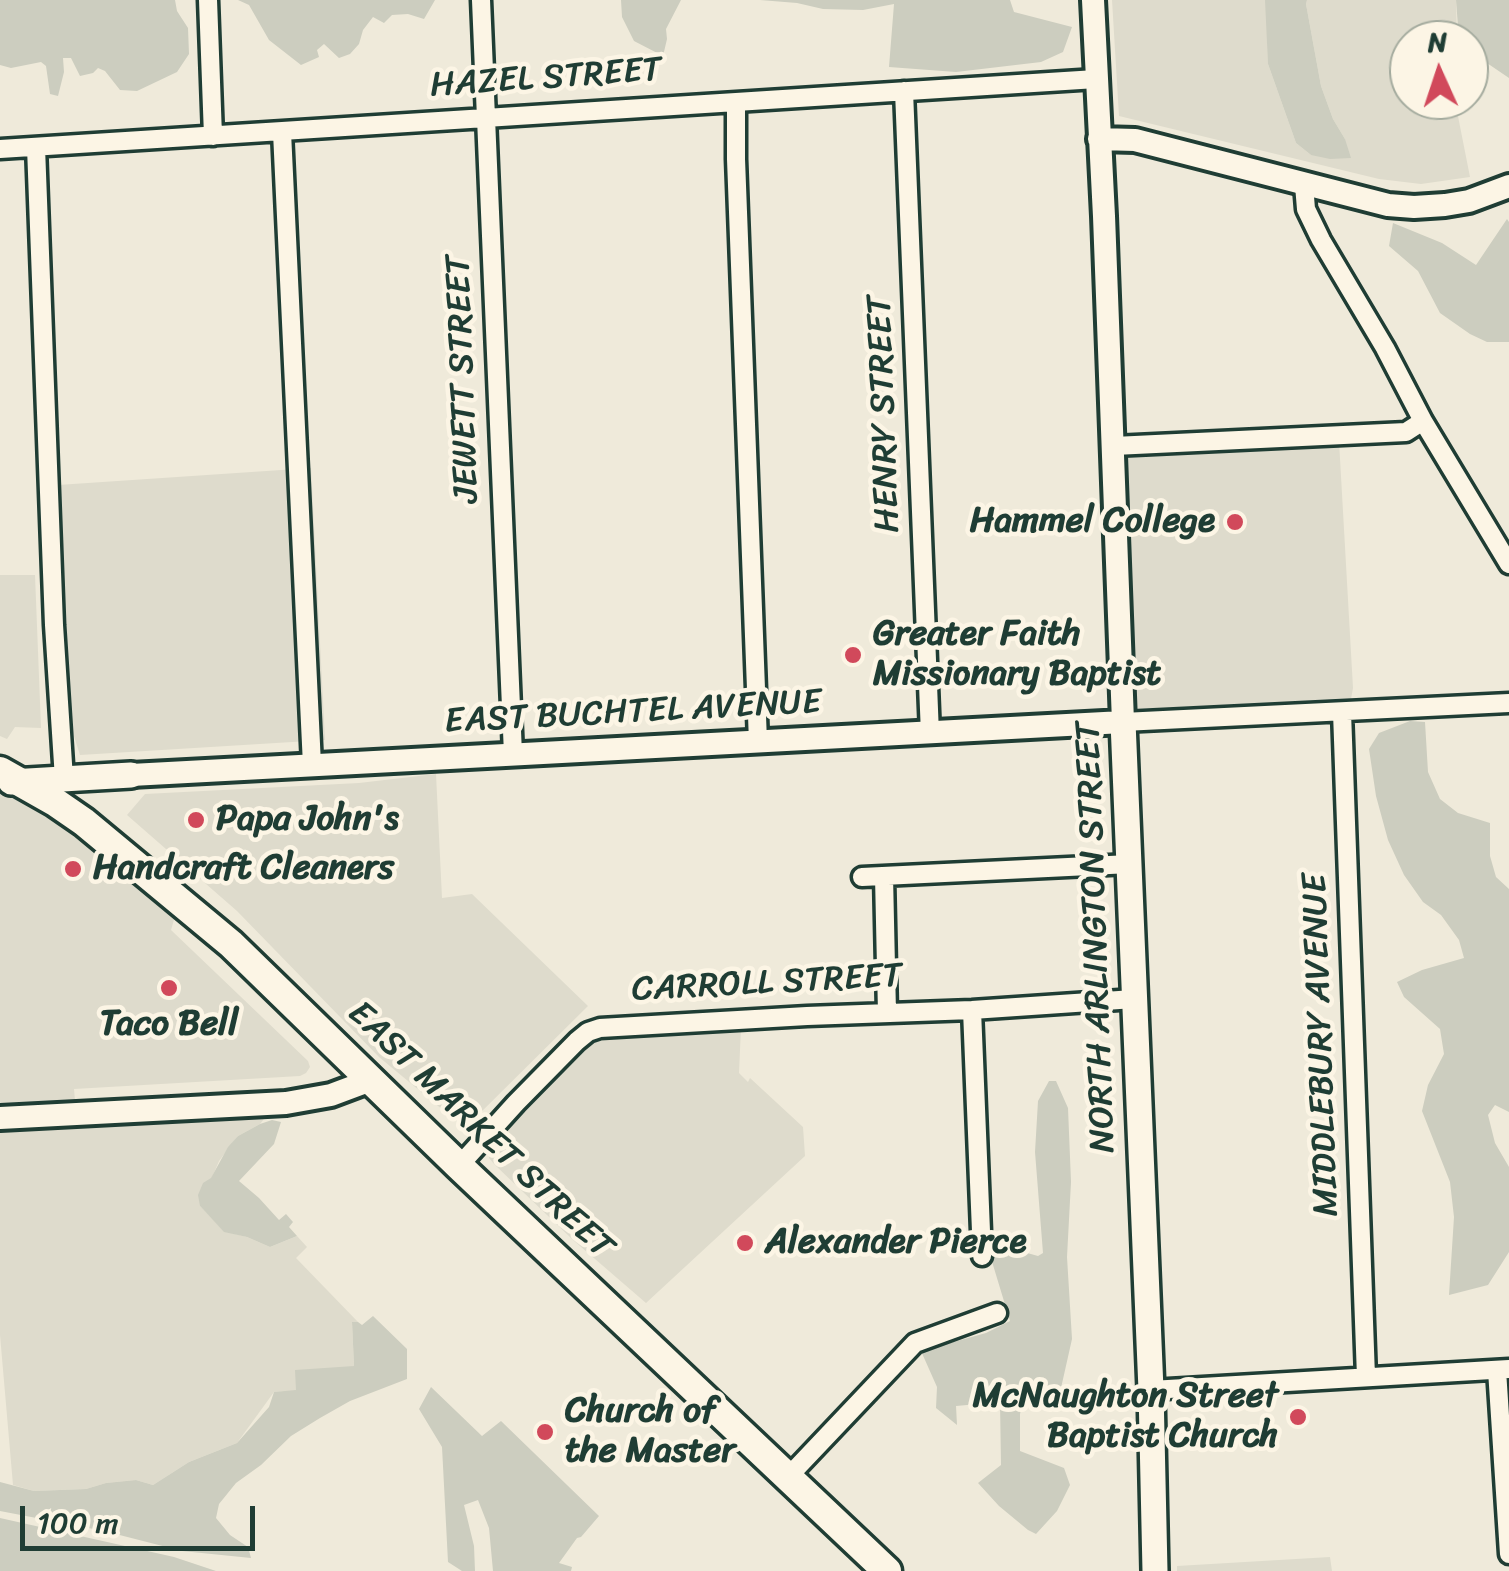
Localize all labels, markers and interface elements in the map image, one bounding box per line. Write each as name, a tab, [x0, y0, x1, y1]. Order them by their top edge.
text: N	[1427, 17, 1448, 67]
north arrow	[1389, 20, 1489, 120]
street label: HAZEL STREET	[429, 50, 663, 108]
street label: JEWETT STREET	[439, 254, 489, 504]
street label: HENRY STREET	[860, 294, 910, 534]
place label: Hammel College	[970, 501, 1215, 543]
marker: Hammel College	[1224, 511, 1246, 533]
place label: Greater Faith Missionary Baptist	[873, 614, 1161, 696]
marker: Greater Faith Missionary Baptist	[842, 644, 864, 666]
street label: EAST BUCHTEL AVENUE	[444, 682, 822, 744]
street label: NORTH ARLINGTON STREET	[1068, 721, 1126, 1153]
place label: Papa John's	[216, 799, 399, 841]
marker: Papa John's	[185, 809, 207, 831]
place label: Handcraft Cleaners	[93, 848, 394, 890]
marker: Handcraft Cleaners	[62, 858, 84, 880]
street label: MIDDLEBURY AVENUE	[1295, 873, 1349, 1217]
street label: CARROLL STREET	[631, 956, 903, 1012]
marker: Taco Bell	[158, 977, 180, 999]
street label: EAST MARKET STREET	[338, 993, 622, 1269]
place label: Taco Bell	[100, 1004, 238, 1046]
place label: Alexander Pierce	[765, 1222, 1027, 1264]
marker: Alexander Pierce	[734, 1232, 756, 1254]
place label: McNaughton Street Baptist Church	[973, 1376, 1278, 1458]
place label: Church of the Master	[565, 1391, 736, 1473]
marker: McNaughton Street Baptist Church	[1287, 1406, 1309, 1428]
marker: Church of the Master	[534, 1421, 556, 1443]
scale bar	[25, 1486, 260, 1548]
text: 100 m	[37, 1496, 119, 1550]

